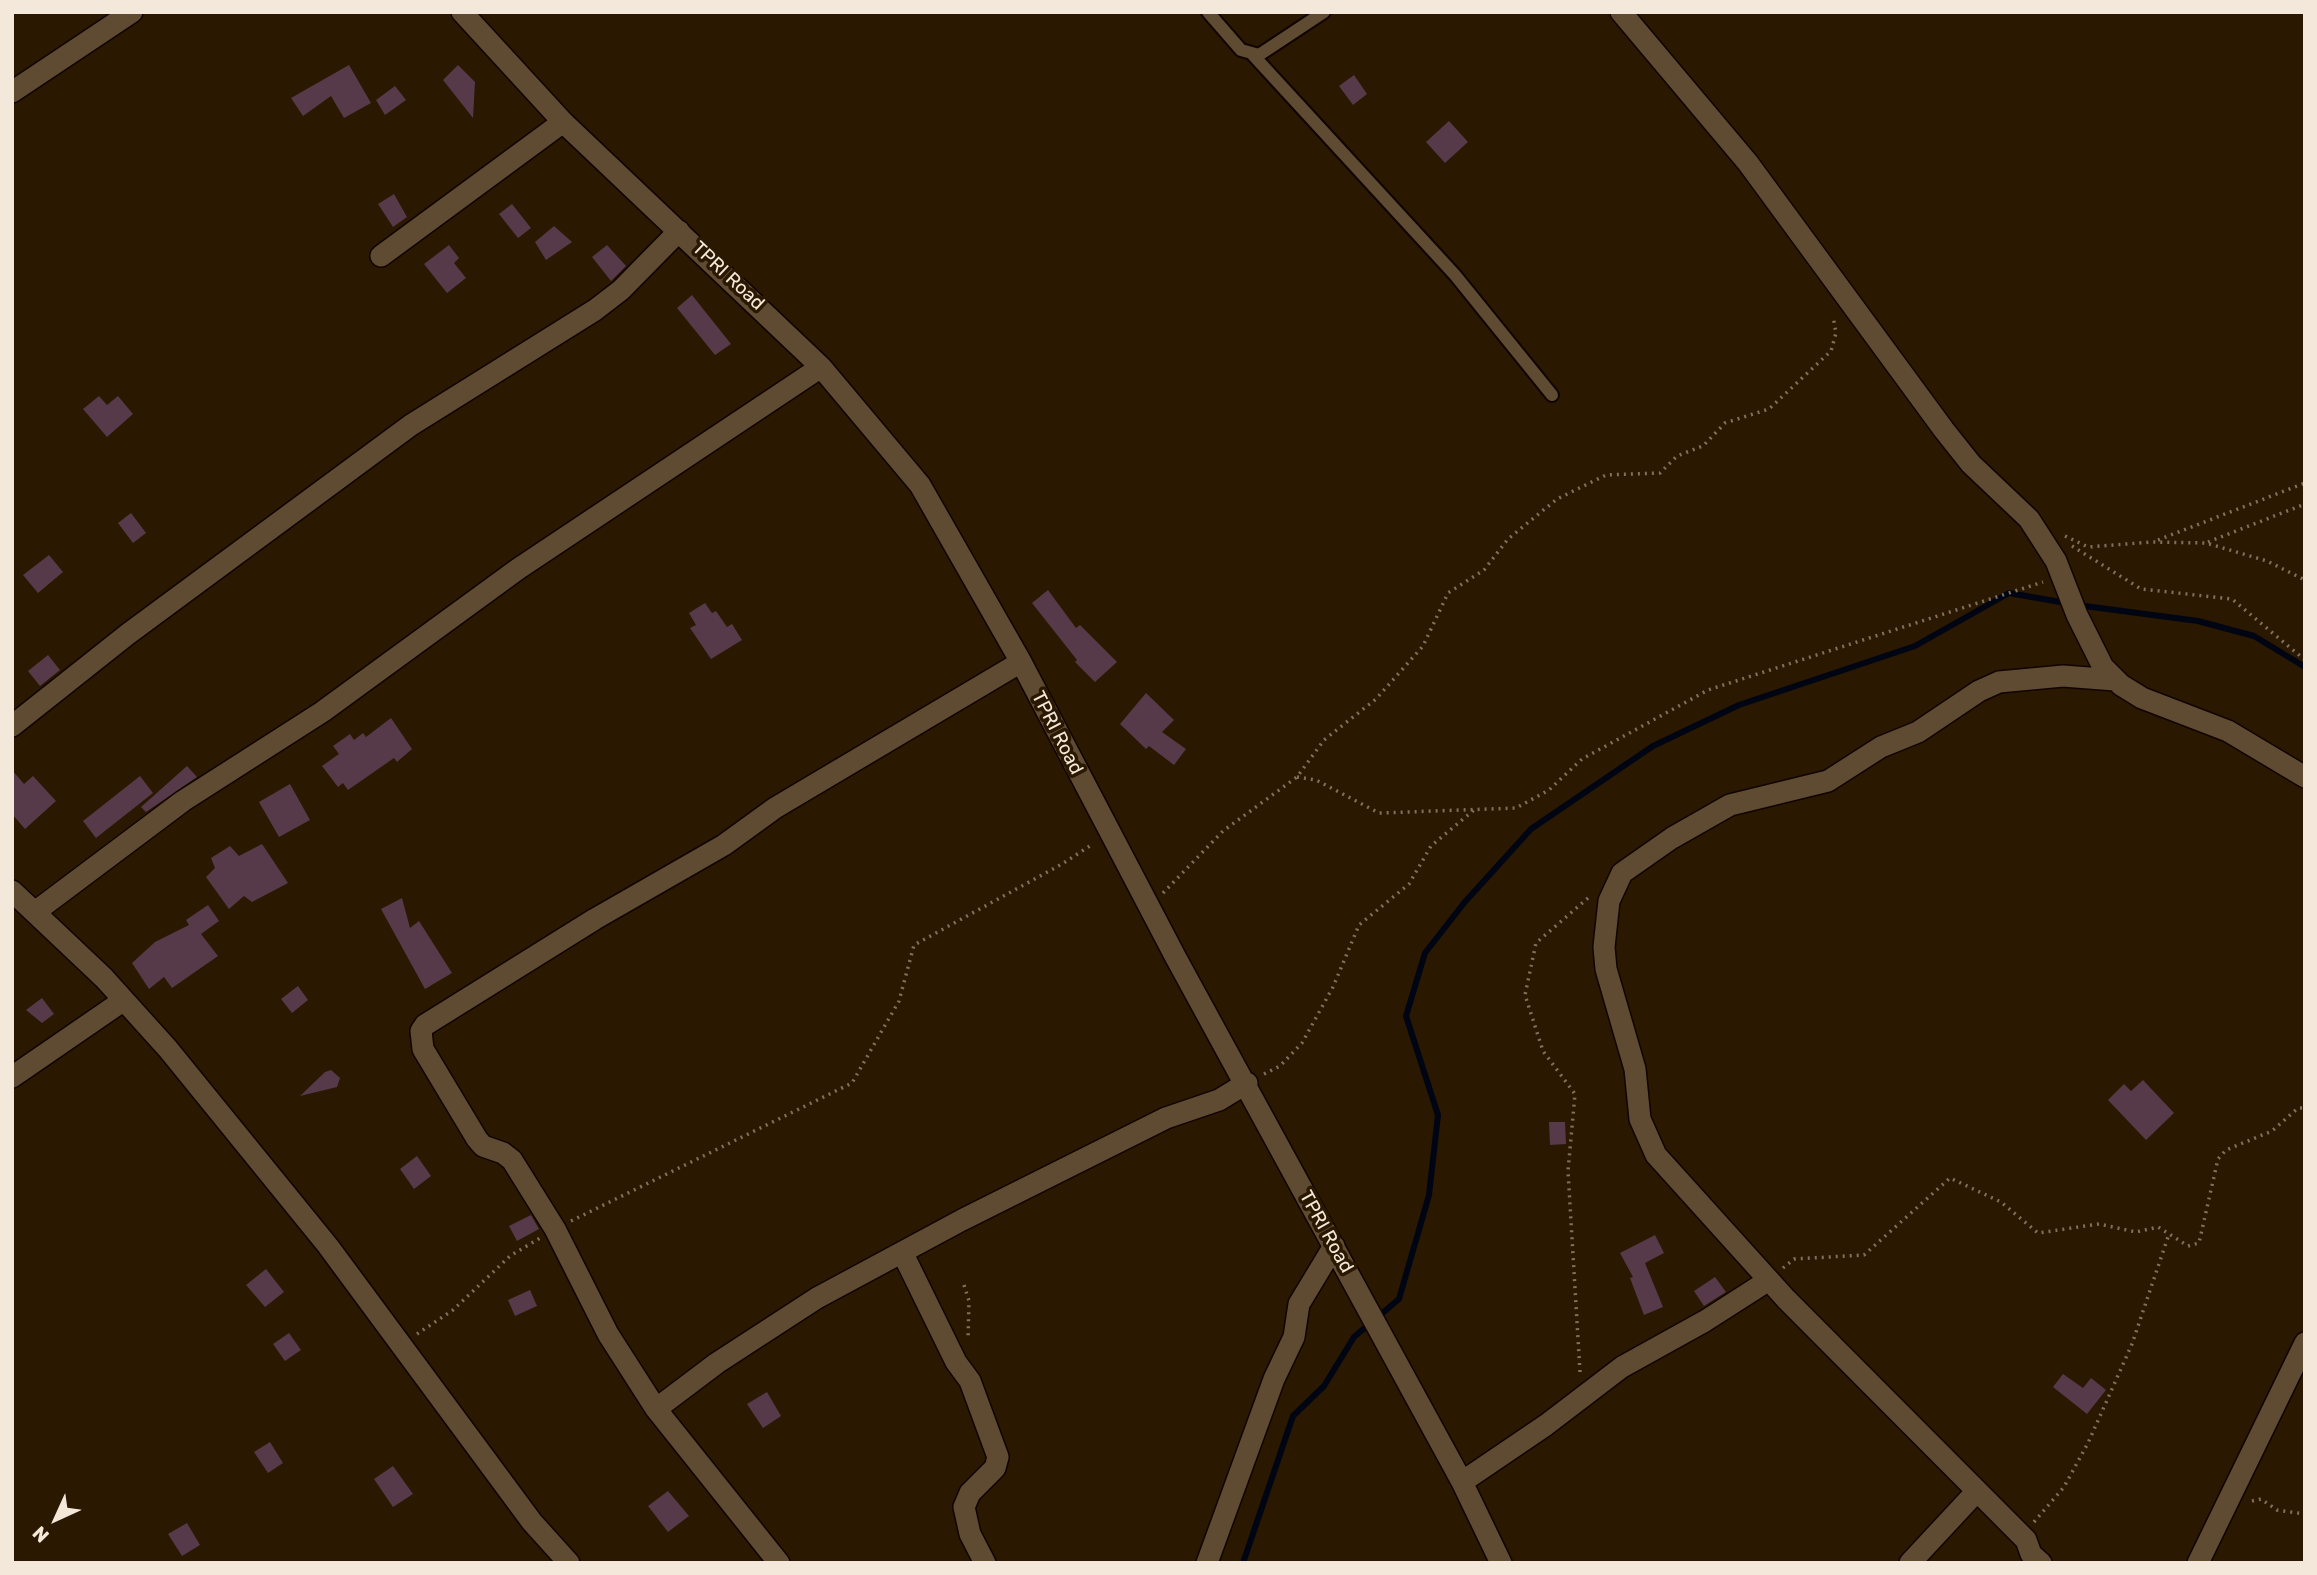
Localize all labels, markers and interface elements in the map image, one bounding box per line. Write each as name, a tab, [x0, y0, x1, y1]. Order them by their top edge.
street label: TPRI Road	[687, 237, 769, 315]
street label: TPRI Road	[1026, 688, 1088, 778]
street label: TPRI Road	[1294, 1187, 1358, 1277]
north arrow	[21, 1484, 91, 1554]
text: N	[28, 1521, 54, 1547]

